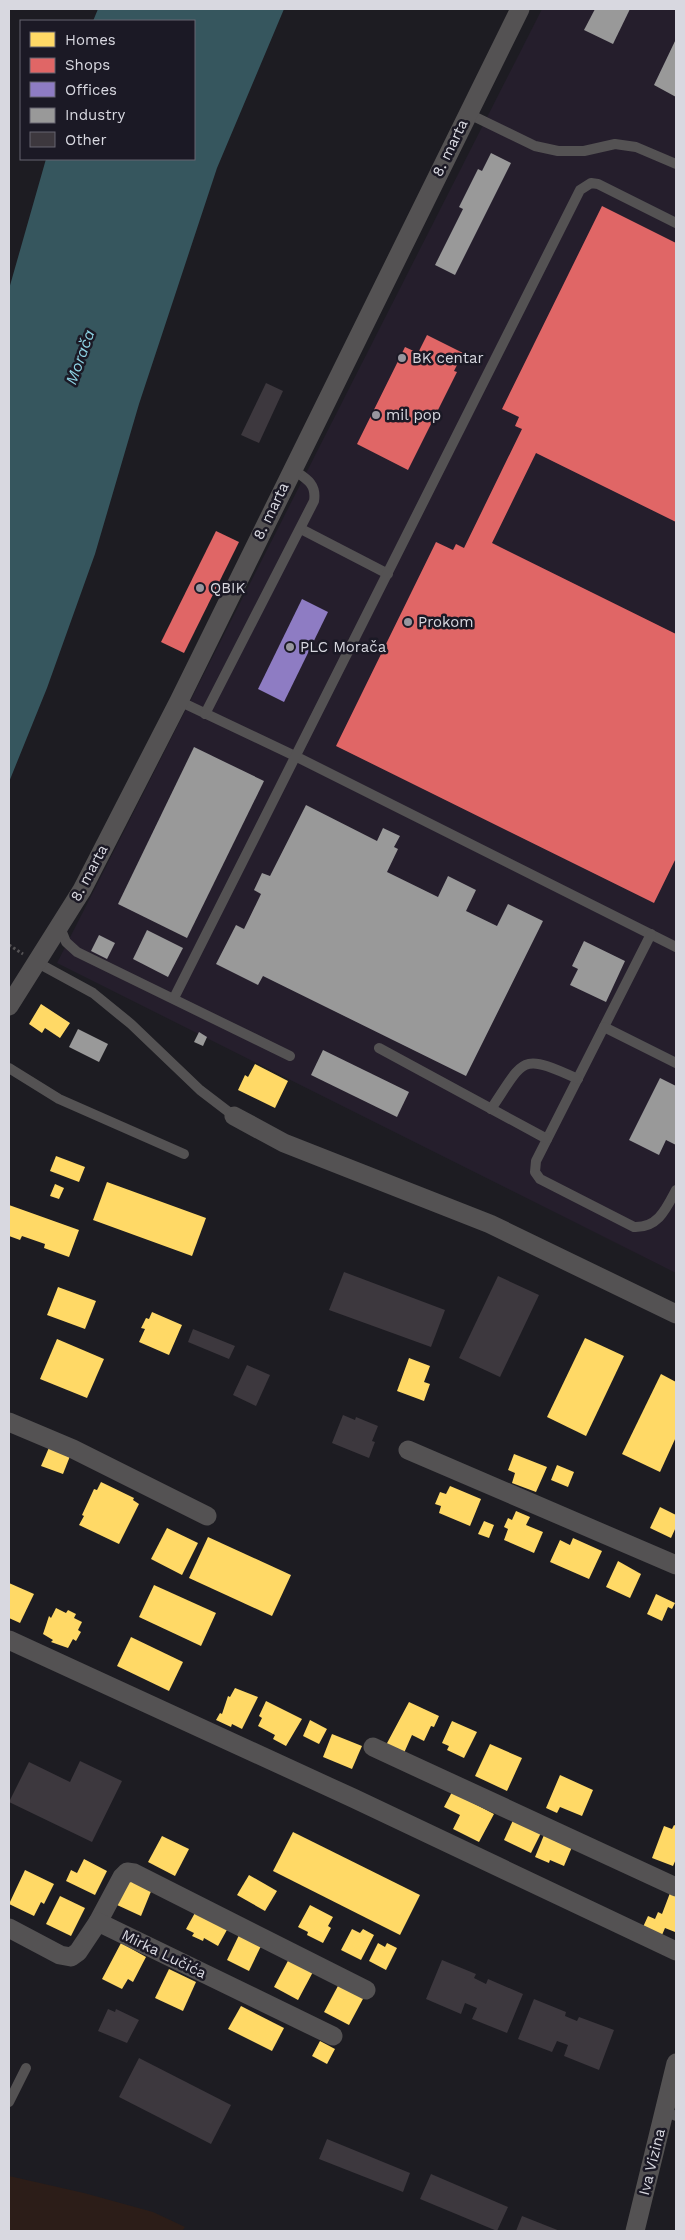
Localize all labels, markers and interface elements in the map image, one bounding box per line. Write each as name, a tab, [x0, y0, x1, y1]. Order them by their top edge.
legend	[20, 20, 195, 160]
text: Homes	[65, 31, 116, 49]
text: Shops	[65, 56, 110, 74]
text: Offices	[65, 81, 117, 99]
text: Industry	[65, 106, 126, 124]
street label: 8. marta	[428, 116, 472, 180]
text: Other	[65, 131, 107, 149]
water label: Morača	[61, 327, 99, 387]
place label: BK centar	[412, 349, 484, 367]
marker: BK centar	[396, 352, 408, 364]
place label: mil pop	[386, 406, 441, 424]
marker: mil pop	[370, 409, 382, 421]
street label: 8. marta	[249, 479, 293, 543]
place label: QBIK	[210, 579, 245, 597]
marker: QBIK	[194, 582, 206, 594]
place label: Prokom	[418, 613, 474, 631]
marker: Prokom	[402, 616, 414, 628]
place label: PLC Morača	[300, 638, 387, 656]
marker: PLC Morača	[284, 641, 296, 653]
street label: 8. marta	[67, 841, 112, 904]
street label: Mirka Lučića	[119, 1926, 210, 1982]
street label: Iva Vizina	[635, 2126, 669, 2197]

